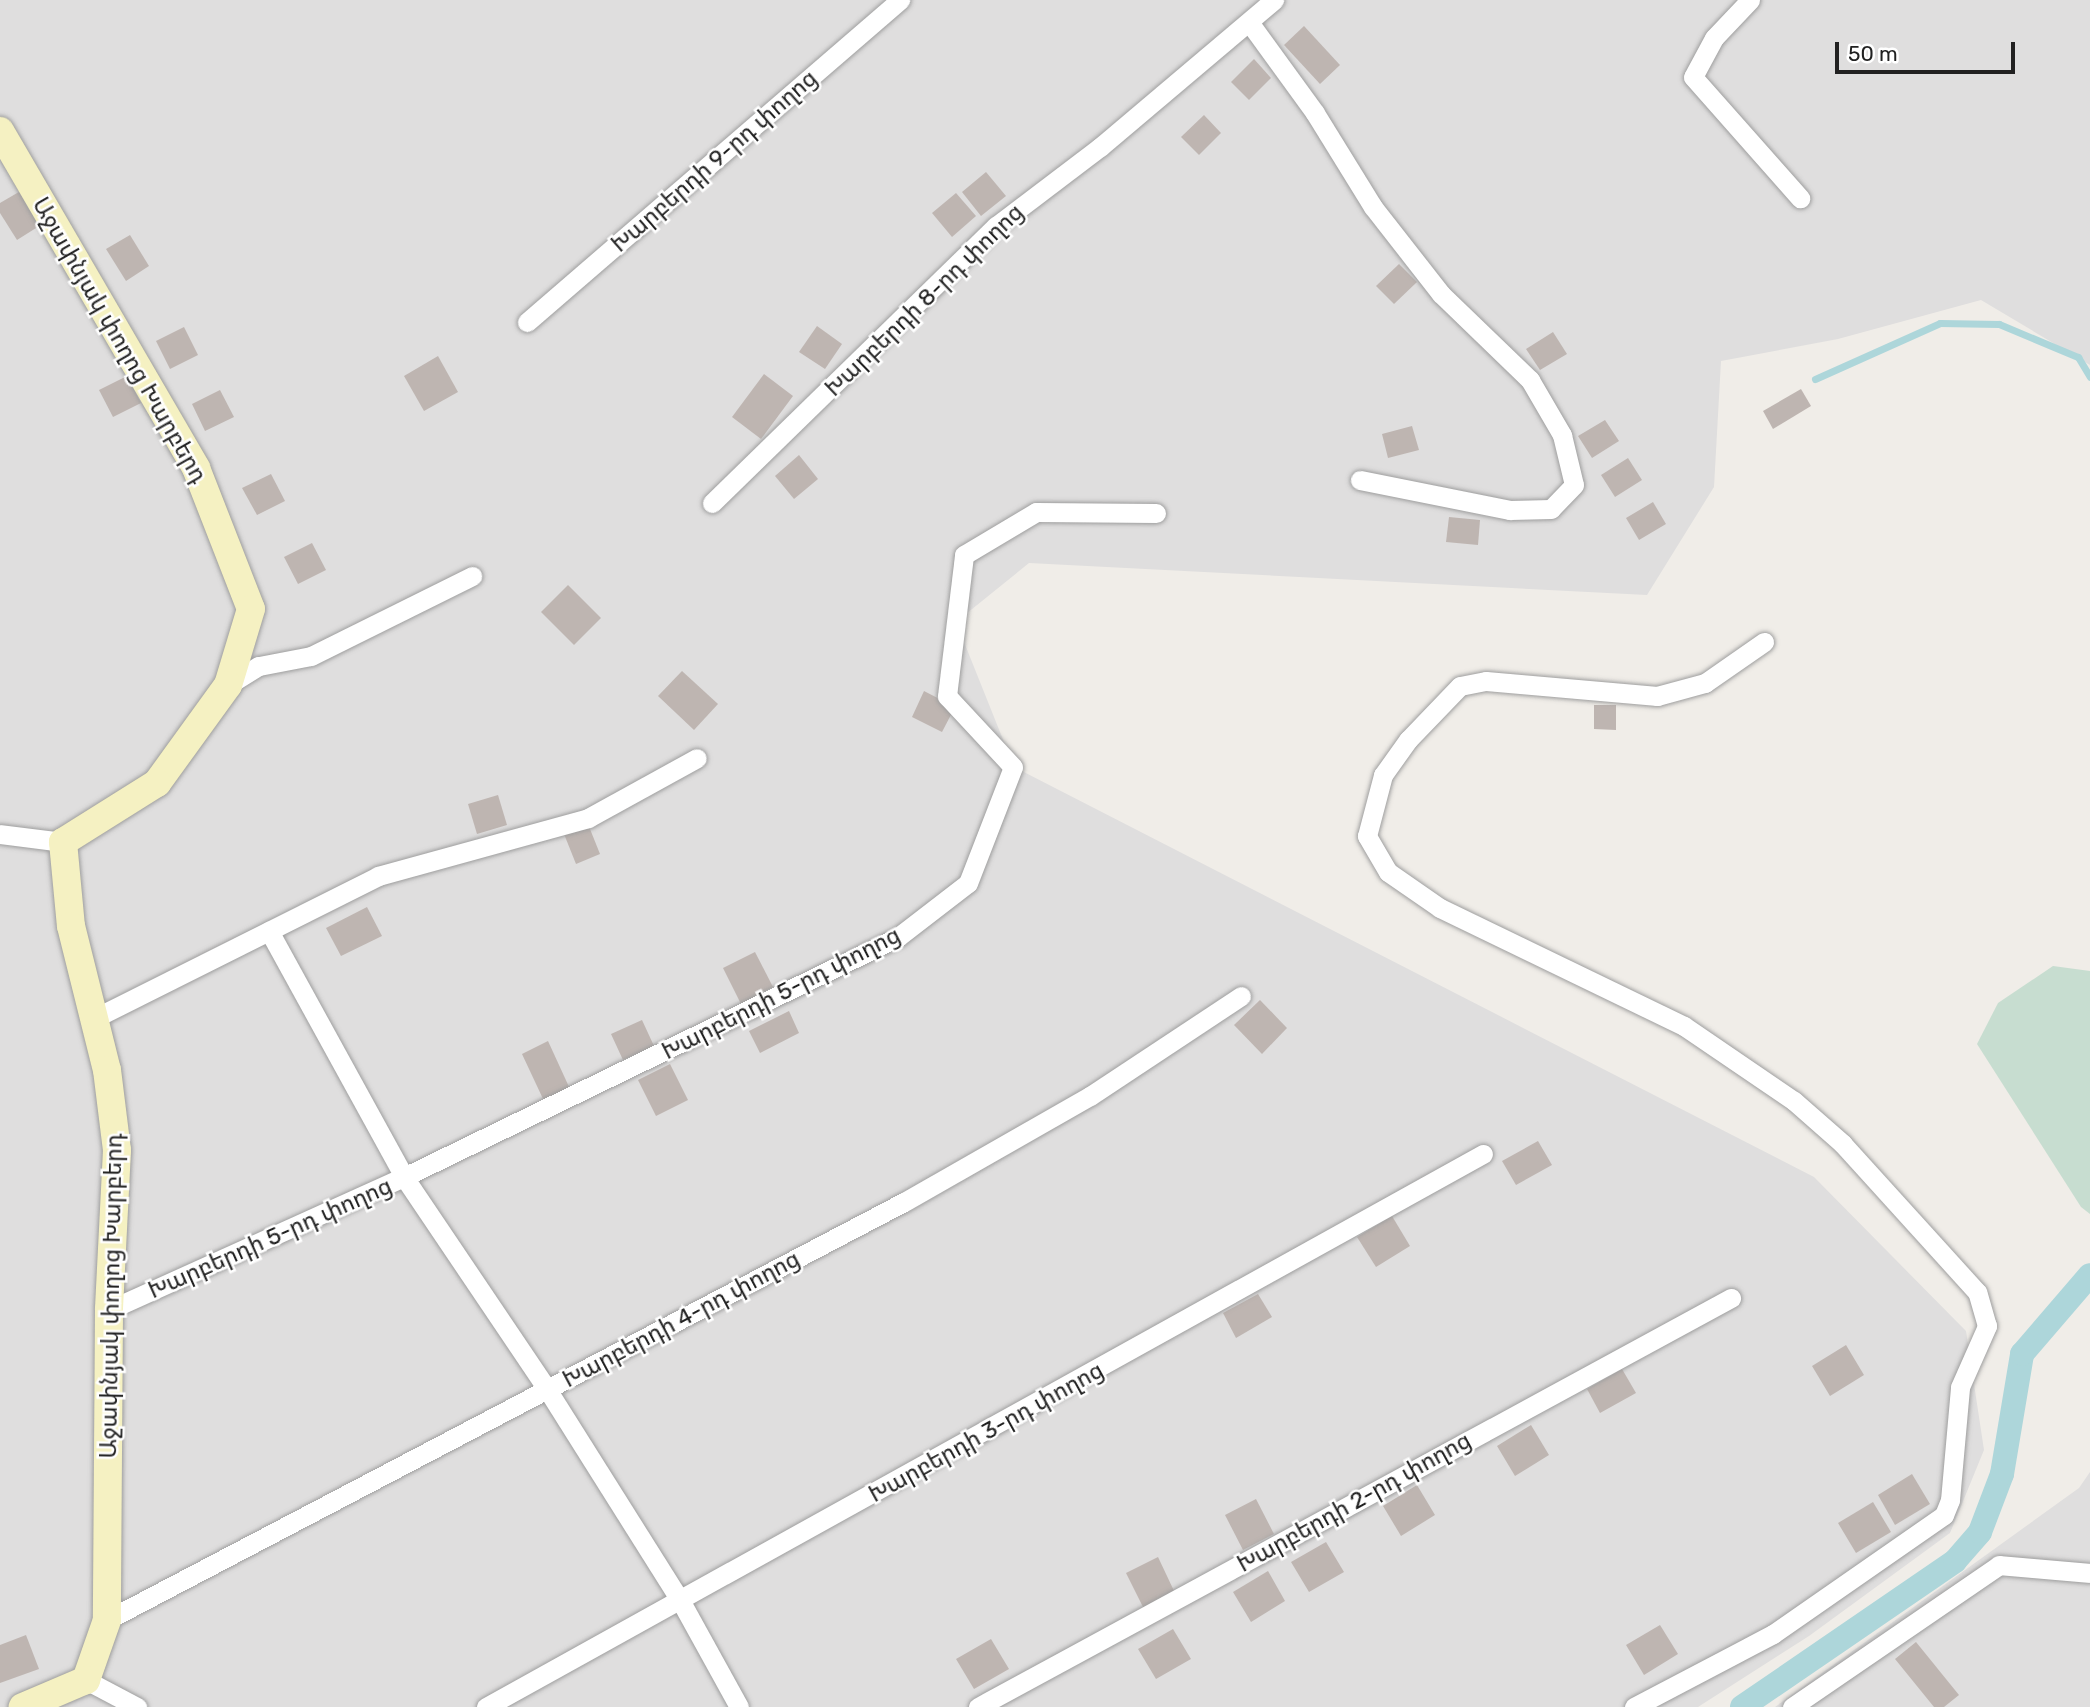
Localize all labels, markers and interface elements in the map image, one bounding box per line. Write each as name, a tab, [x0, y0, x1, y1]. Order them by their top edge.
scale bar	[1838, 28, 2018, 72]
text: 50 m	[1848, 41, 1898, 66]
street label: Խարբերդի 9-րդ փողոց	[606, 64, 822, 258]
street label: Աջափնյակ փողոց Խարբերդ	[27, 192, 213, 488]
street label: Խարբերդի 8-րդ փողոց	[819, 198, 1029, 402]
street label: Խարբերդի 5-րդ փողոց	[657, 921, 905, 1065]
street label: Աջափնյակ փողոց Խարբերդ	[94, 1133, 128, 1459]
street label: Խարբերդի 5-րդ փողոց	[144, 1172, 396, 1304]
street label: Խարբերդի 4-րդ փողոց	[558, 1245, 804, 1393]
street label: Խարբերդի 3-րդ փողոց	[864, 1356, 1108, 1508]
street label: Խարբերդի 2-րդ փողոց	[1232, 1426, 1476, 1578]

